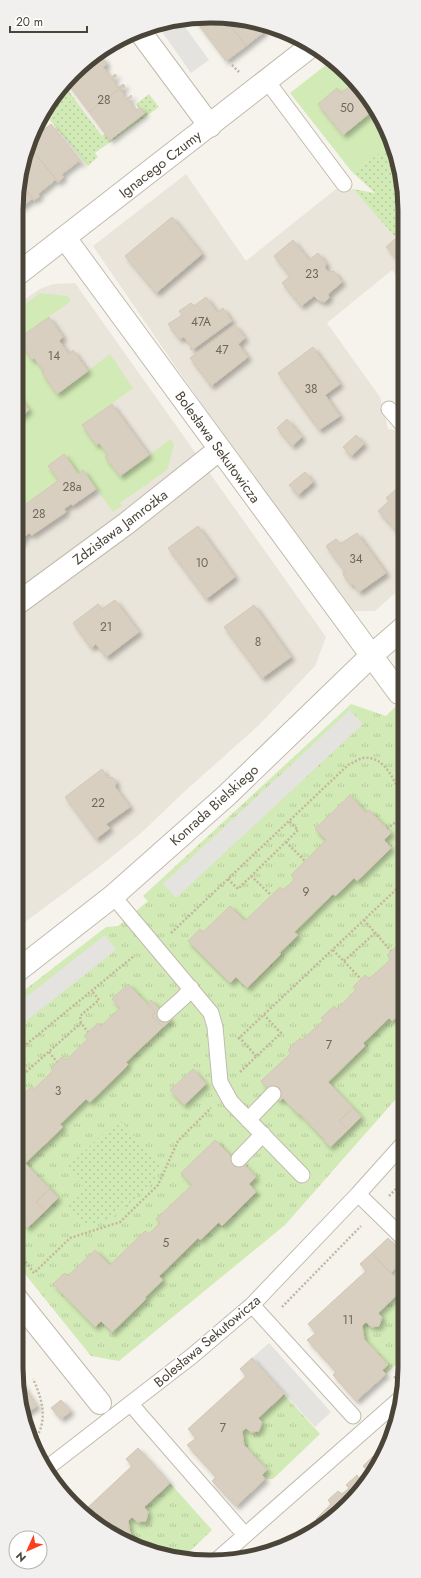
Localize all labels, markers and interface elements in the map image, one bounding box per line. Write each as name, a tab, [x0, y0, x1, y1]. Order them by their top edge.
scale bar	[10, 8, 87, 34]
text: 20 m	[16, 13, 43, 31]
house number: 28	[97, 91, 111, 109]
house number: 50	[340, 99, 354, 117]
street label: Ignacego Czumy	[115, 125, 206, 203]
house number: 23	[305, 265, 319, 283]
house number: 47A	[191, 313, 211, 331]
house number: 47	[215, 341, 229, 359]
house number: 14	[48, 347, 60, 365]
house number: 38	[304, 380, 318, 398]
street label: Bolesława Sekutowicza	[171, 387, 265, 507]
house number: 28a	[62, 478, 82, 496]
street label: Zdzisława Jamrożka	[68, 485, 172, 569]
house number: 28	[32, 505, 46, 523]
house number: 34	[349, 550, 363, 568]
house number: 10	[196, 554, 208, 572]
house number: 21	[100, 618, 112, 636]
house number: 8	[255, 633, 261, 651]
street label: Konrada Bielskiego	[165, 759, 263, 850]
house number: 22	[91, 794, 105, 812]
house number: 9	[303, 883, 310, 901]
house number: 7	[326, 1036, 333, 1054]
house number: 3	[55, 1082, 62, 1100]
house number: 5	[163, 1234, 170, 1252]
street label: Bolesława Sekutowicza	[149, 1290, 265, 1392]
house number: 11	[343, 1311, 353, 1329]
house number: 7	[220, 1419, 227, 1437]
north arrow	[8, 1530, 48, 1570]
text: N	[12, 1548, 30, 1566]

